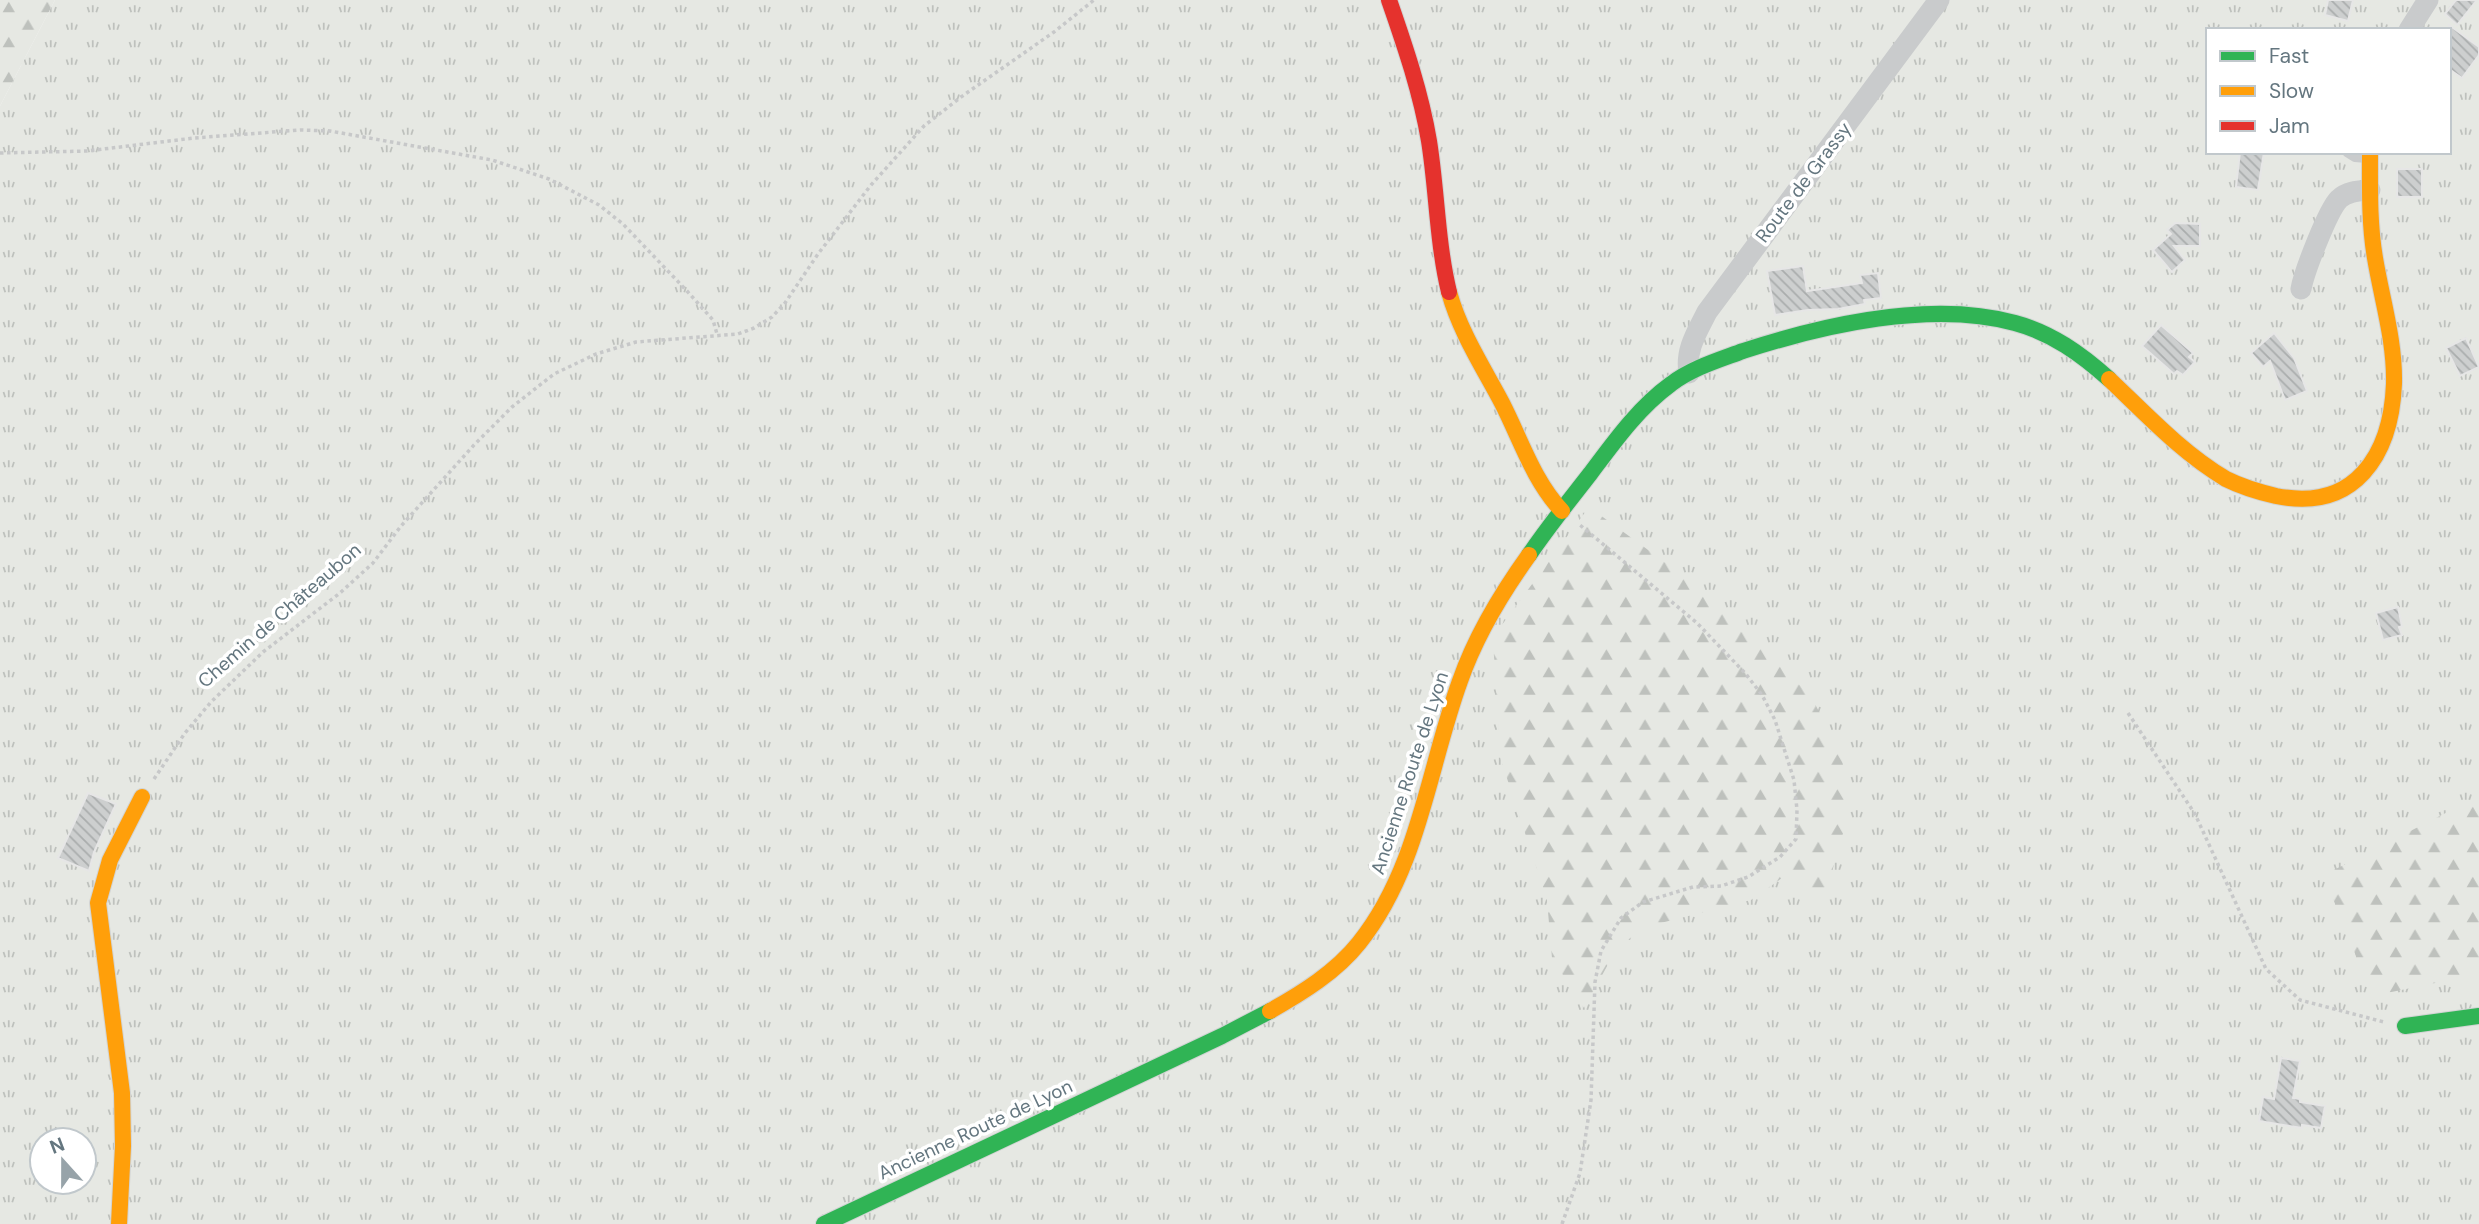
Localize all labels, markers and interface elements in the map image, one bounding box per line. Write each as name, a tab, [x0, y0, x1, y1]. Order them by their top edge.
legend	[2206, 28, 2451, 154]
text: Fast	[2269, 42, 2309, 70]
text: Slow	[2269, 77, 2314, 105]
text: Jam	[2269, 112, 2310, 140]
street label: Route de Grassy	[1750, 117, 1857, 248]
street label: Chemin de Châteaubon	[192, 538, 366, 693]
street label: Ancienne Route de Lyon	[1365, 669, 1454, 878]
street label: Ancienne Route de Lyon	[874, 1073, 1076, 1186]
north arrow	[28, 1126, 98, 1196]
text: N	[46, 1131, 68, 1160]

